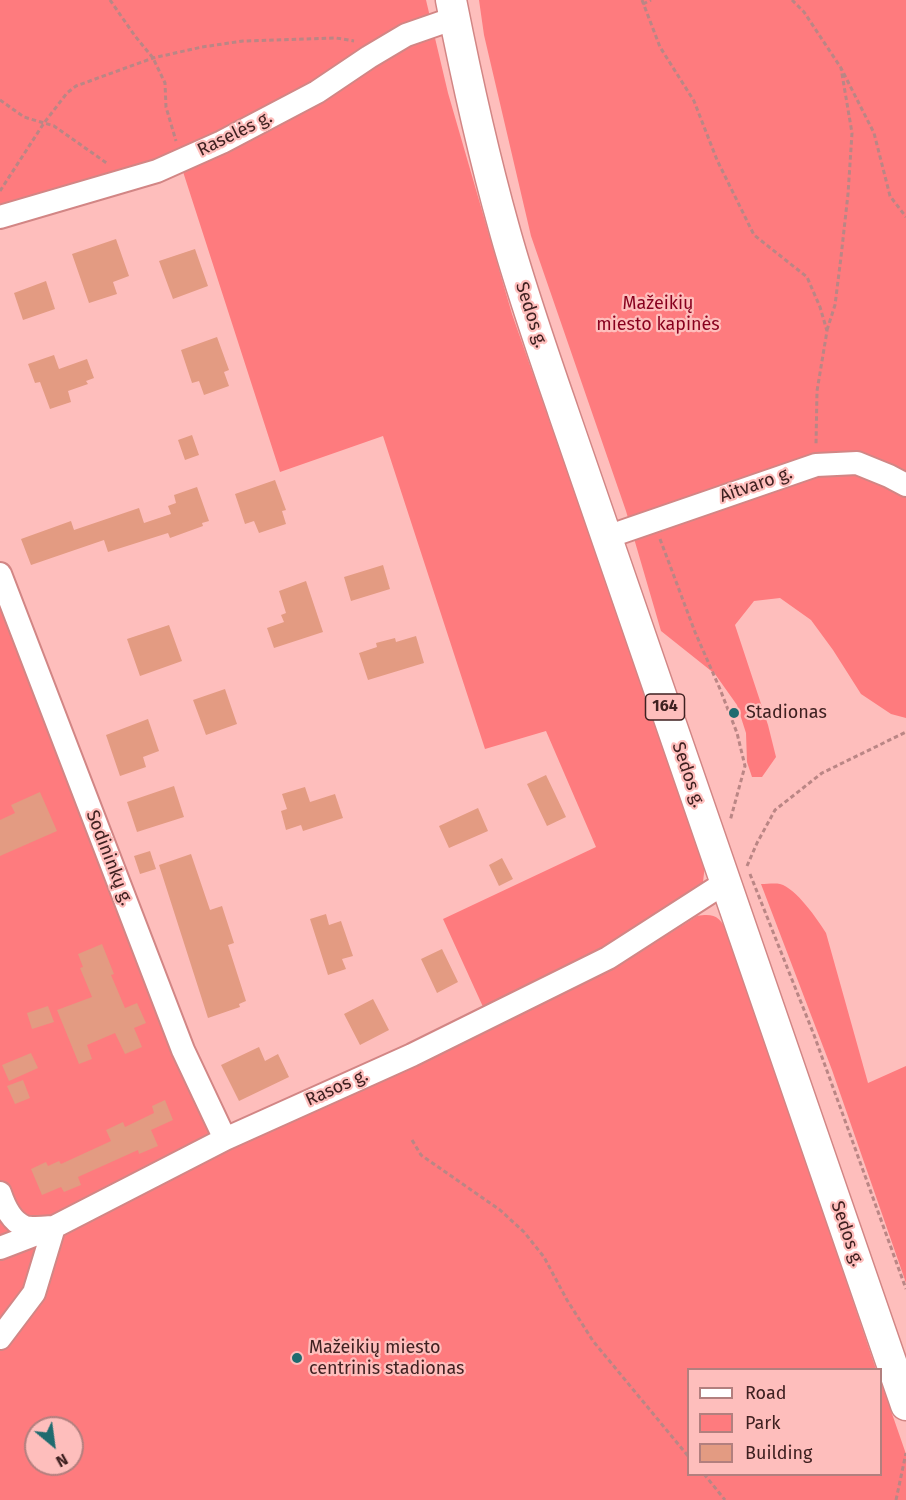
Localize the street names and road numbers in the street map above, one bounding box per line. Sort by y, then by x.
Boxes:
street label: Raselės g. [194,107,276,161]
street label: Sedos g. [510,279,552,351]
street label: Aitvaro g. [717,462,795,508]
road number: 164 [646,694,684,720]
street label: Sedos g. [667,739,709,811]
street label: Sodininkų g. [81,807,137,909]
street label: Rasos g. [302,1065,372,1111]
street label: Sedos g. [826,1198,868,1270]

